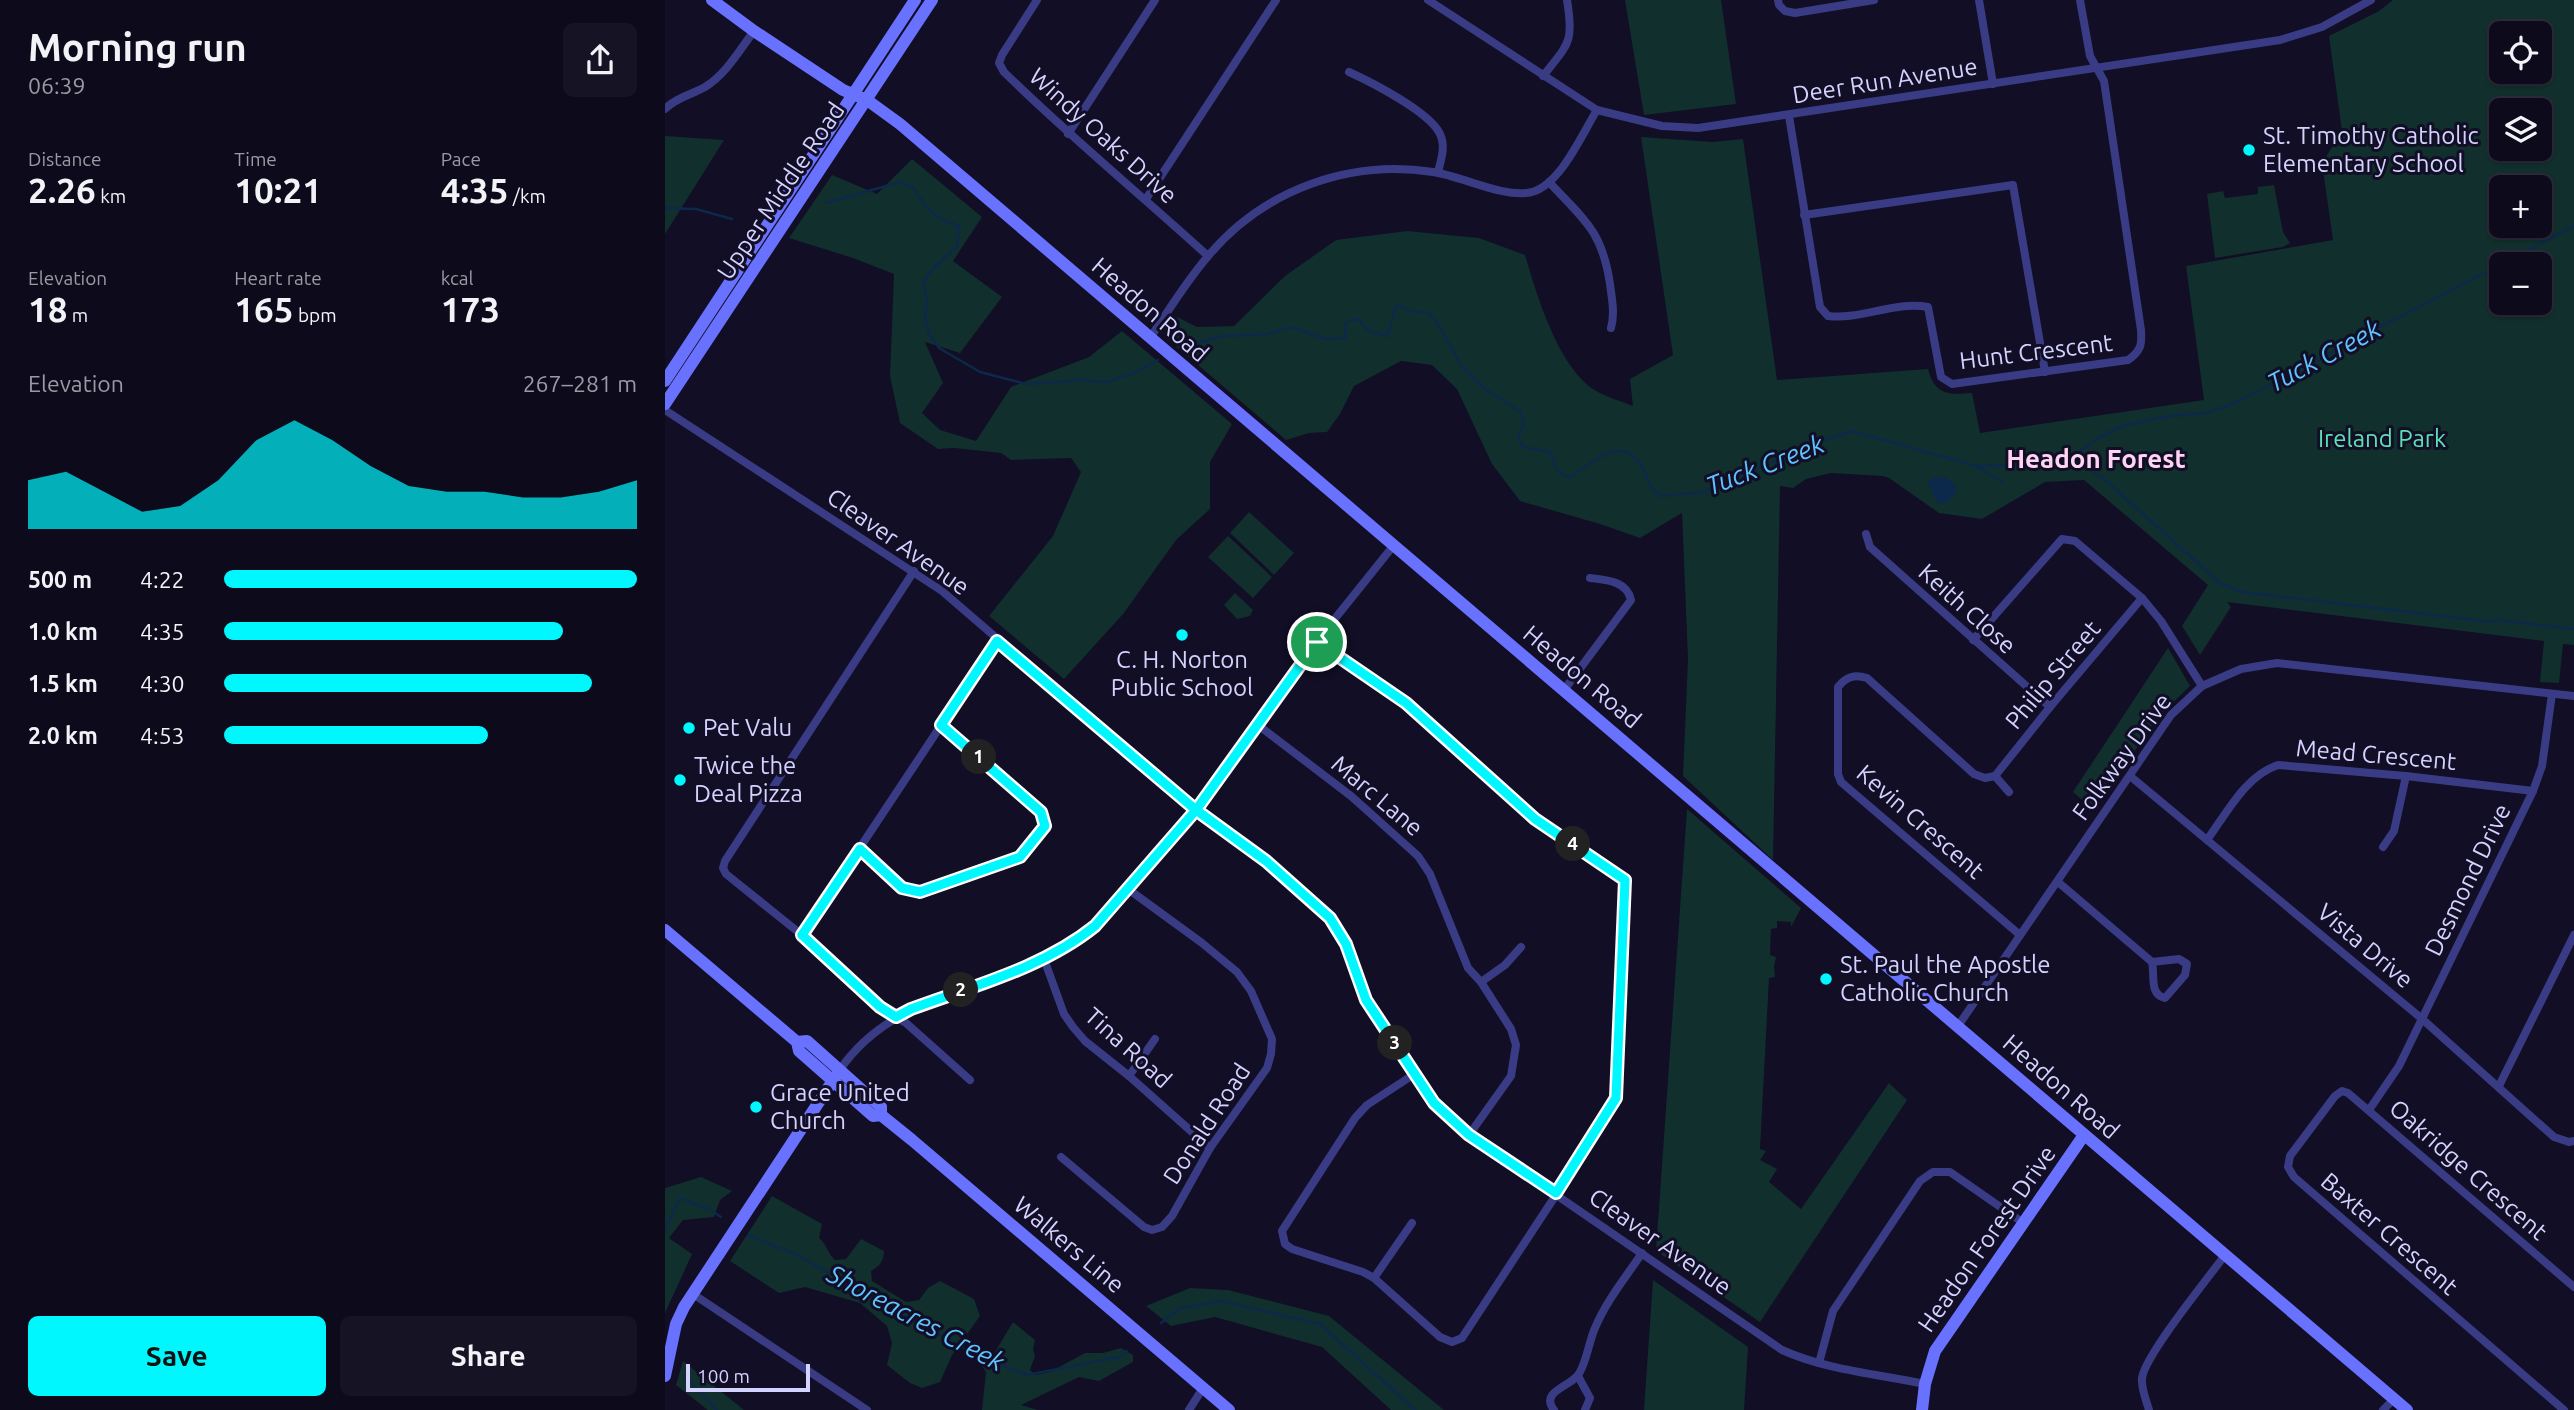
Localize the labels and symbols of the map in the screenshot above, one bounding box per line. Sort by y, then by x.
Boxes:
street label: Deer Run Avenue [1791,53,1979,108]
street label: Windy Oaks Drive [1024,62,1183,209]
street label: Upper Middle Road [711,97,850,284]
place label: St. Timothy Catholic Elementary School [2263,122,2479,177]
marker: St. Timothy Catholic Elementary School [2241,142,2257,158]
street label: Headon Road [1087,252,1214,367]
water label: Tuck Creek [2262,313,2386,397]
street label: Hunt Crescent [1958,329,2115,374]
park label: Ireland Park [2318,425,2446,452]
water label: Tuck Creek [1702,429,1829,500]
district label: Headon Forest [2006,444,2186,473]
street label: Cleaver Avenue [822,483,974,601]
street label: Keith Close [1913,558,2021,659]
pin [1287,612,1347,672]
street label: Philip Street [2000,615,2106,734]
street label: Headon Road [1518,620,1647,734]
marker: C. H. Norton Public School [1174,627,1190,643]
place label: C. H. Norton Public School [1111,646,1253,701]
street label: Folkway Drive [2067,688,2177,825]
place label: Pet Valu [703,714,792,741]
marker: Pet Valu [681,720,697,736]
street label: Mead Crescent [2295,734,2458,775]
pin: 1 [961,740,997,774]
street label: Marc Lane [1326,750,1428,841]
place label: Twice the Deal Pizza [694,752,803,807]
street label: Kevin Crescent [1851,759,1990,884]
marker: Twice the Deal Pizza [672,772,688,788]
street label: Desmond Drive [2419,800,2516,960]
pin: 4 [1555,826,1591,862]
street label: Vista Drive [2312,898,2419,993]
place label: St. Paul the Apostle Catholic Church [1840,951,2051,1006]
marker: St. Paul the Apostle Catholic Church [1818,971,1834,987]
pin: 2 [943,972,979,1007]
street label: Tina Road [1080,1002,1177,1093]
pin: 3 [1377,1026,1413,1060]
street label: Headon Road [1998,1029,2125,1144]
street label: Donald Road [1158,1058,1256,1189]
place label: Grace United Church [770,1079,910,1134]
street label: Oakridge Crescent [2384,1094,2553,1246]
marker: Grace United Church [748,1099,764,1115]
street label: Headon Forest Drive [1912,1141,2061,1337]
street label: Baxter Crescent [2316,1167,2463,1301]
street label: Cleaver Avenue [1584,1183,1736,1301]
street label: Walkers Line [1009,1191,1130,1298]
water label: Shoreacres Creek [822,1258,1010,1377]
scale bar [686,1361,810,1393]

